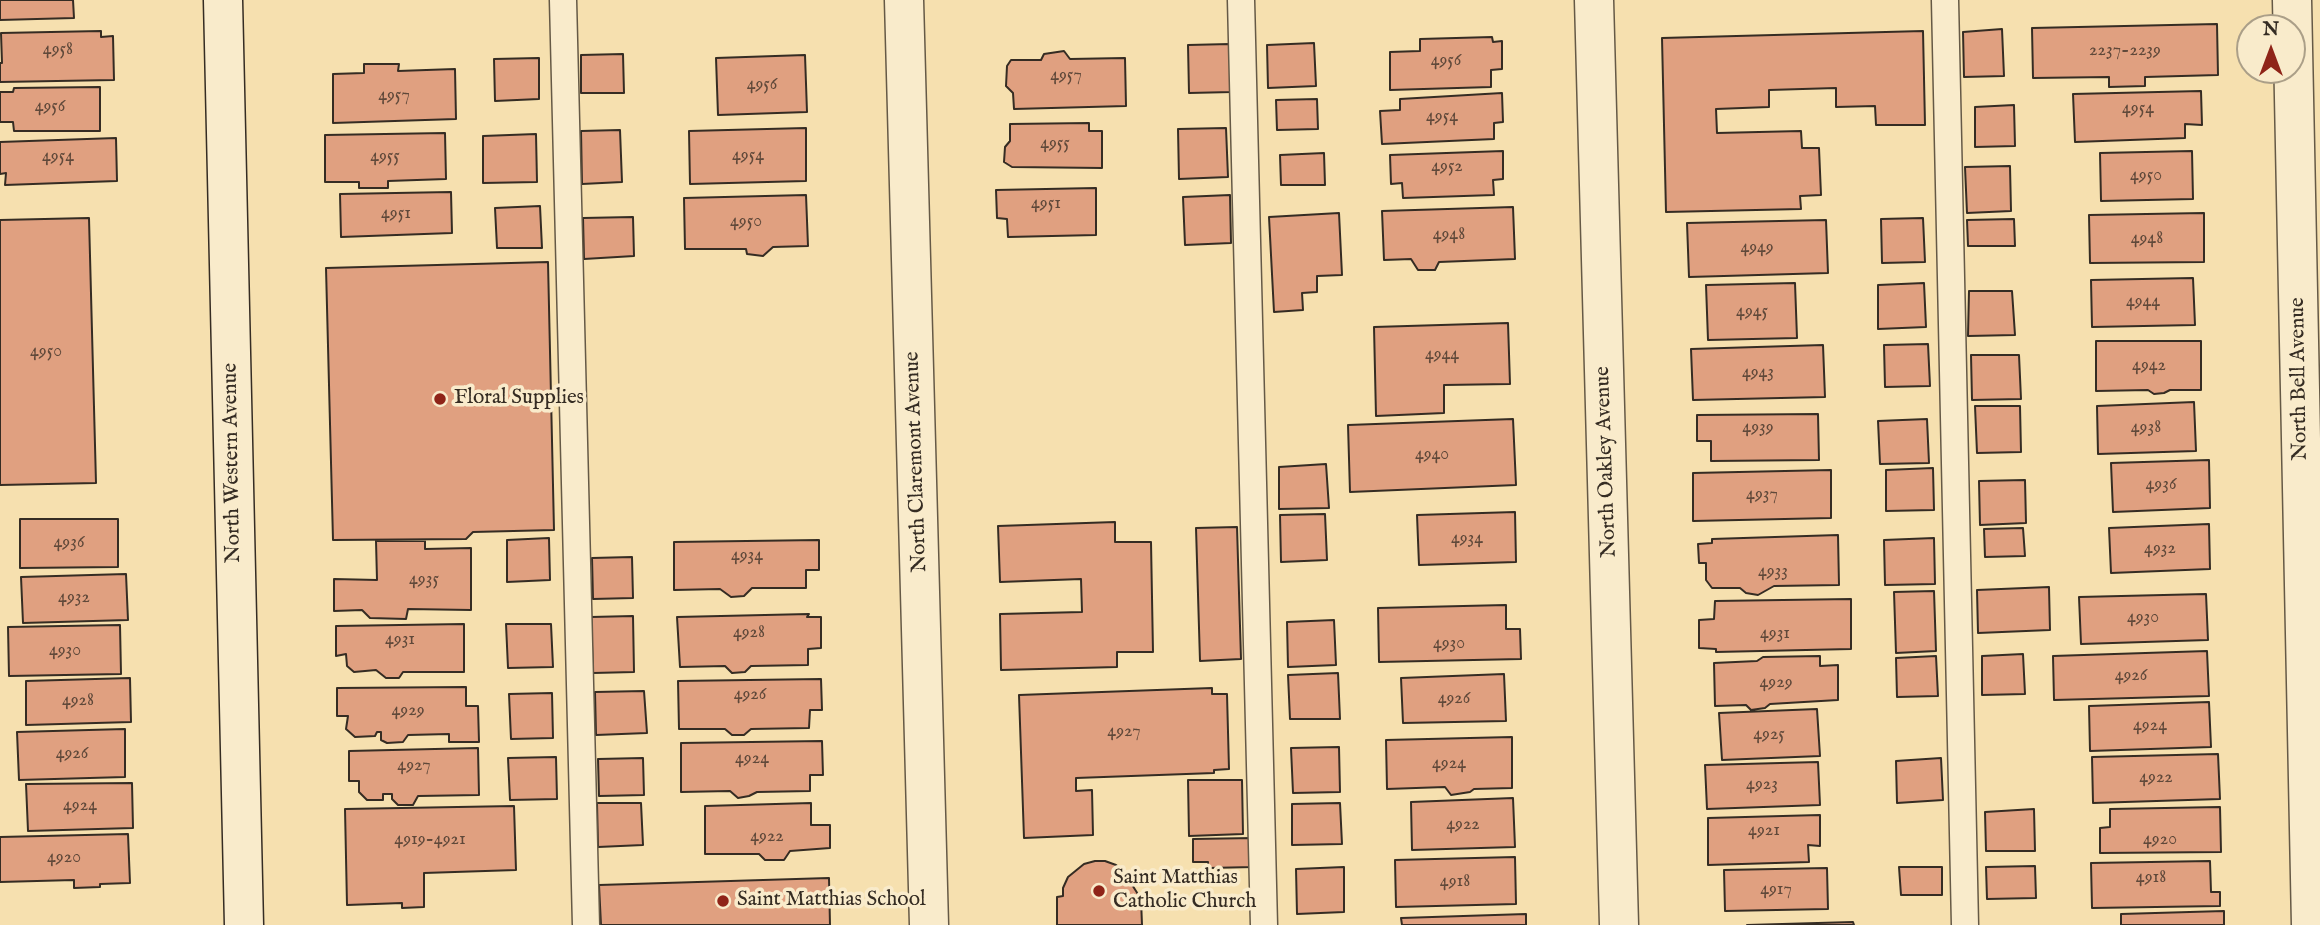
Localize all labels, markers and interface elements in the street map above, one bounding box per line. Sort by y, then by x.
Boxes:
north arrow [2236,14,2306,84]
text: N [2263,18,2279,42]
house number: 4958 [43,39,73,61]
house number: 2237-2239 [2089,40,2161,62]
house number: 4956 [1431,50,1461,72]
house number: 4957 [1050,65,1082,87]
house number: 4956 [747,74,777,96]
house number: 4957 [378,85,410,107]
house number: 4956 [35,96,65,118]
house number: 4954 [2122,98,2154,120]
house number: 4954 [1426,106,1458,128]
house number: 4955 [1040,133,1070,155]
house number: 4954 [732,145,764,167]
house number: 4954 [42,146,74,168]
house number: 4955 [370,146,400,168]
house number: 4952 [1431,156,1463,178]
house number: 4950 [2130,165,2162,187]
house number: 4951 [1031,193,1061,215]
house number: 4951 [381,203,411,225]
house number: 4950 [730,211,762,233]
house number: 4948 [1433,224,1465,246]
house number: 4948 [2131,228,2163,250]
house number: 4949 [1740,237,1774,259]
house number: 4944 [2126,291,2160,313]
street label: North Bell Avenue [2286,297,2314,461]
house number: 4945 [1736,301,1768,323]
house number: 4950 [30,341,62,363]
house number: 4944 [1425,344,1459,366]
street label: North Claremont Avenue [901,351,933,573]
house number: 4942 [2132,355,2166,377]
house number: 4943 [1742,362,1774,384]
street label: North Western Avenue [219,363,247,563]
street label: North Oakley Avenue [1591,366,1623,558]
place label: Floral Supplies [454,386,584,412]
marker: Floral Supplies [432,391,448,407]
house number: 4939 [1742,417,1774,439]
house number: 4938 [2131,417,2161,439]
house number: 4940 [1415,444,1449,466]
house number: 4936 [2146,474,2176,496]
house number: 4937 [1746,484,1778,506]
house number: 4934 [1451,528,1483,550]
house number: 4936 [54,532,84,554]
house number: 4932 [2144,538,2176,560]
house number: 4934 [731,545,763,567]
house number: 4933 [1758,561,1788,583]
house number: 4935 [409,569,439,591]
house number: 4932 [58,587,90,609]
house number: 4930 [2127,607,2159,629]
house number: 4928 [733,622,765,644]
house number: 4931 [1760,623,1790,645]
house number: 4931 [385,629,415,651]
house number: 4930 [1433,633,1465,655]
house number: 4930 [49,640,81,662]
house number: 4926 [2115,665,2147,687]
house number: 4929 [1760,672,1792,694]
house number: 4926 [734,684,766,706]
house number: 4926 [1438,688,1470,710]
house number: 4928 [62,690,94,712]
house number: 4929 [392,700,424,722]
house number: 4924 [2133,715,2167,737]
house number: 4927 [1107,721,1141,743]
house number: 4925 [1753,724,1785,746]
house number: 4926 [56,743,88,765]
house number: 4924 [735,748,769,770]
house number: 4924 [1432,753,1466,775]
house number: 4927 [397,755,431,777]
house number: 4922 [2139,767,2173,789]
house number: 4923 [1746,774,1778,796]
house number: 4924 [63,795,97,817]
house number: 4922 [1446,814,1480,836]
house number: 4921 [1748,820,1780,842]
house number: 4922 [750,826,784,848]
house number: 4919-4921 [394,829,466,851]
house number: 4920 [2143,829,2177,851]
house number: 4920 [47,847,81,869]
place label: Saint Matthias Catholic Church [1113,866,1256,916]
house number: 4918 [2136,867,2166,889]
house number: 4918 [1440,871,1470,893]
house number: 4917 [1760,879,1792,901]
marker: Saint Matthias Catholic Church [1091,883,1107,899]
place label: Saint Matthias School [737,888,926,914]
marker: Saint Matthias School [715,893,731,909]

